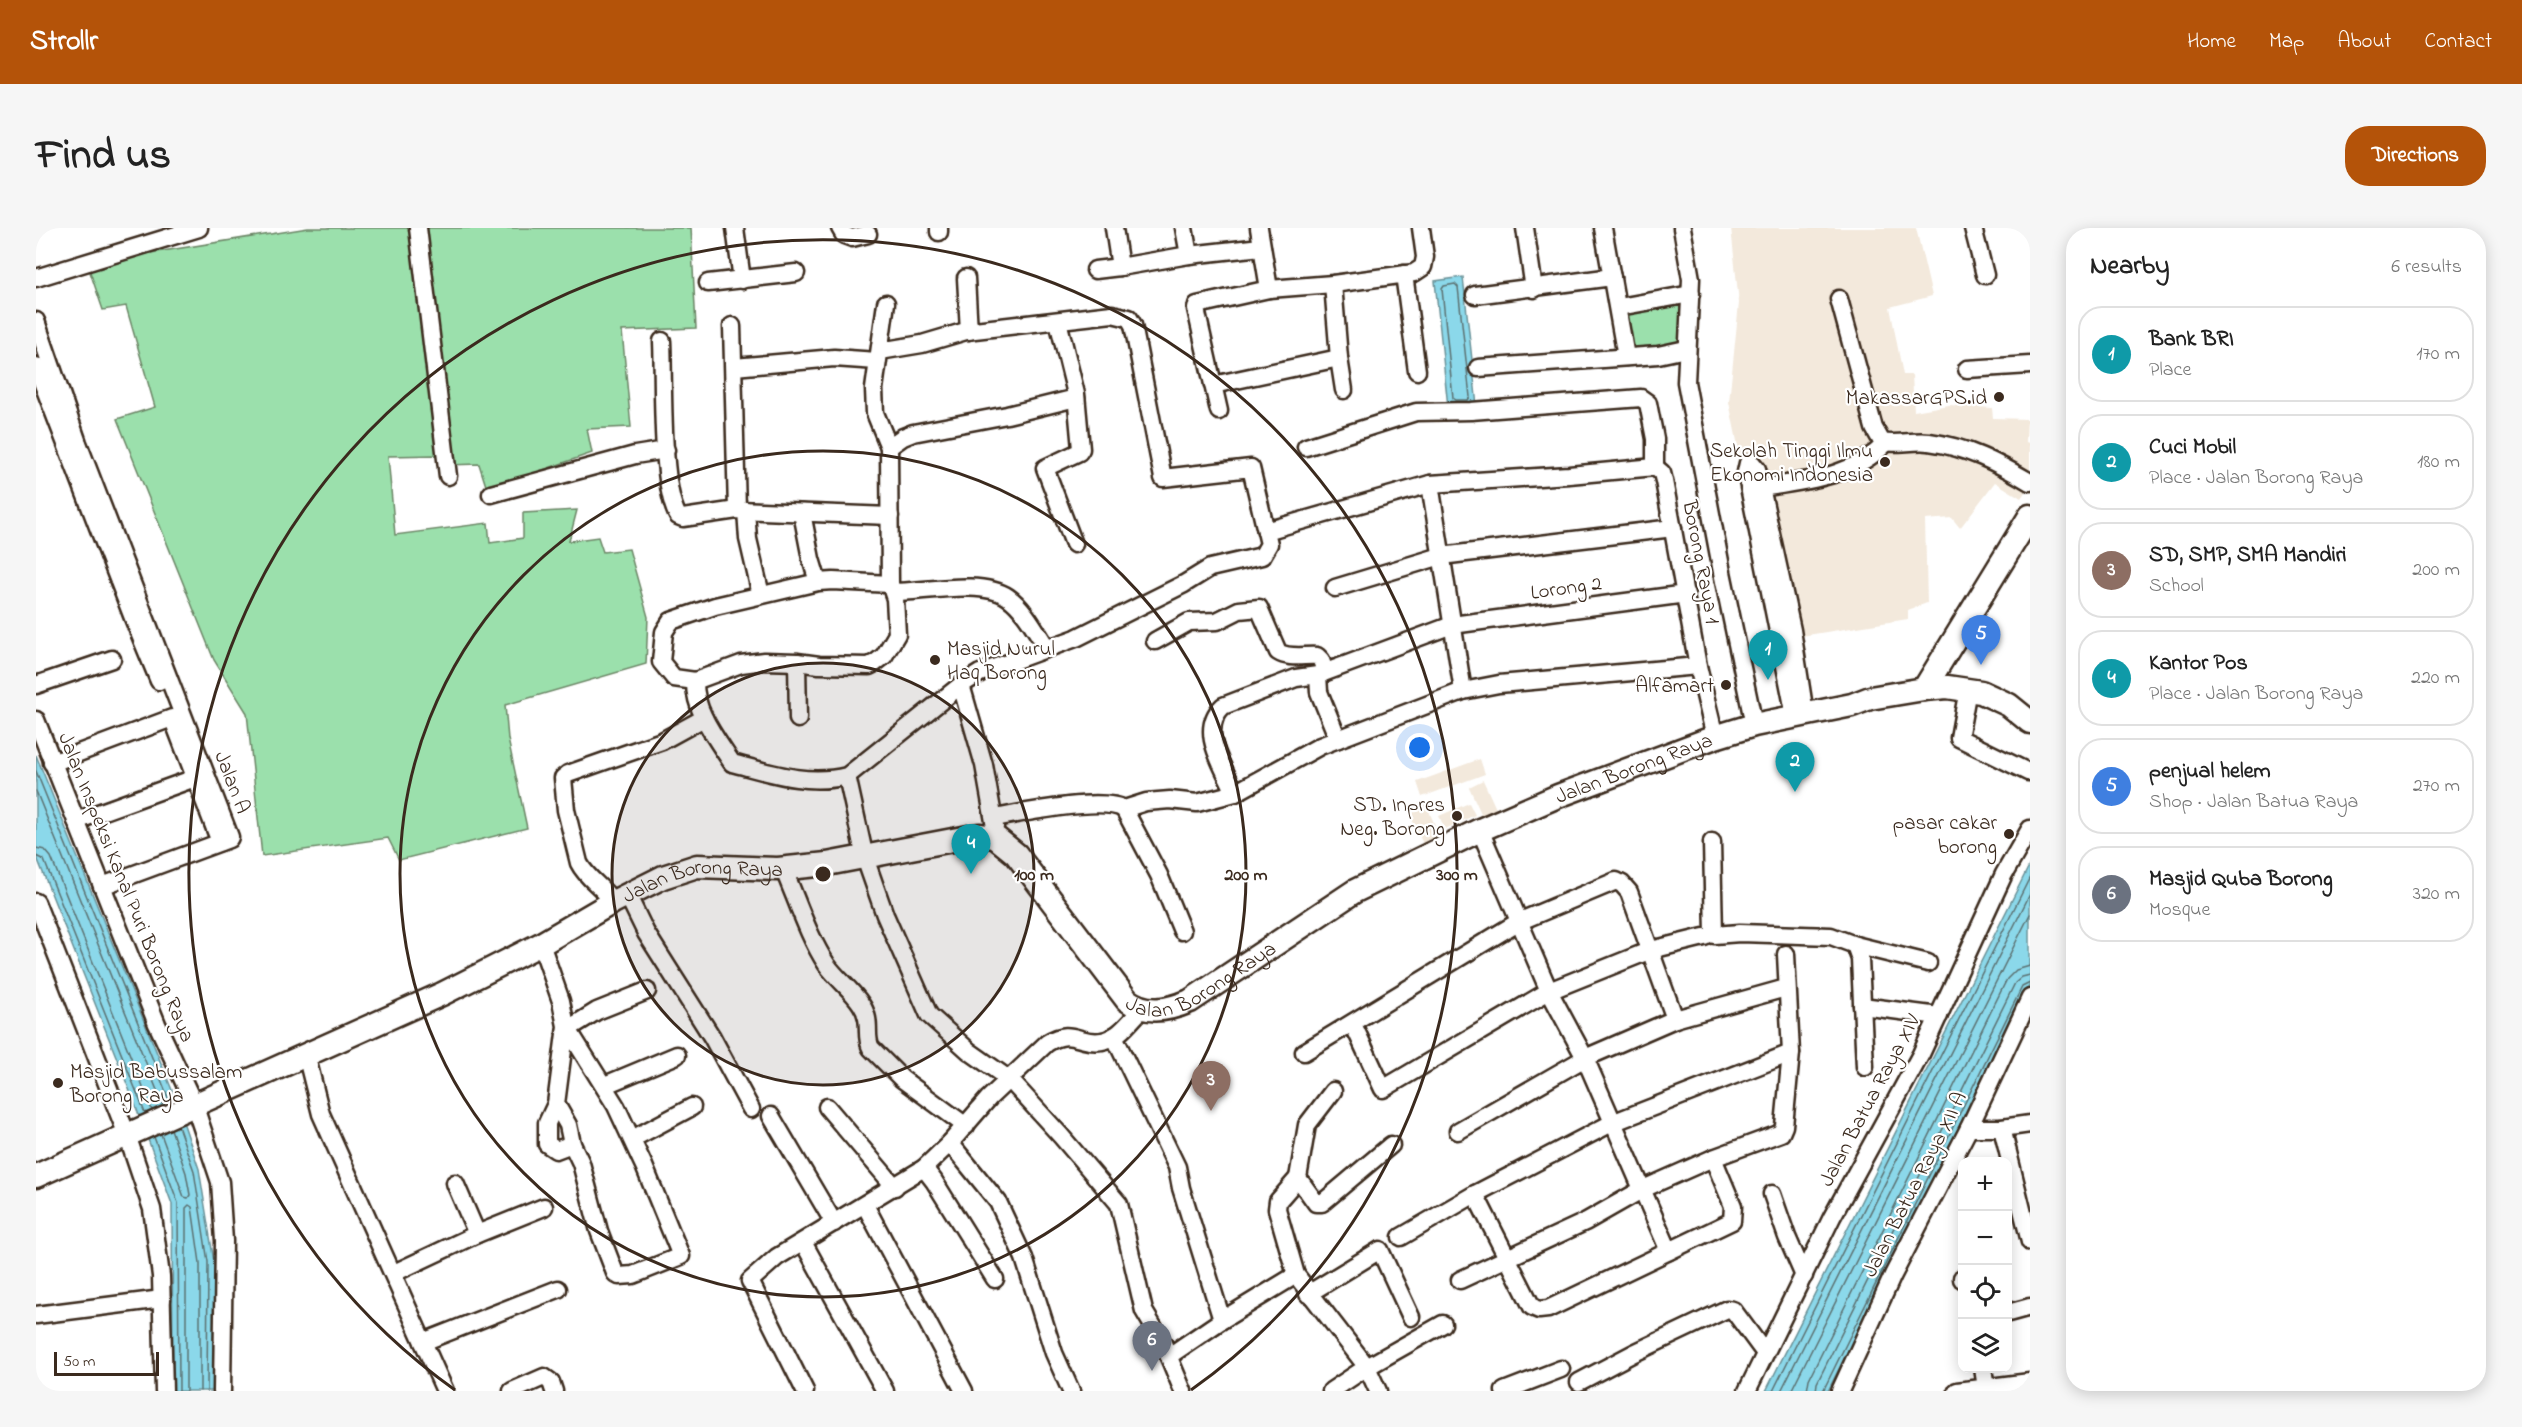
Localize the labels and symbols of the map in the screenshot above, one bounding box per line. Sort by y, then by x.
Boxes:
place label: MakassarGPS.id [1846,384,1987,414]
marker: MakassarGPS.id [1992,390,2006,404]
place label: Sekolah Tinggi Ilmu Ekonomi Indonesia [1710,437,1873,491]
marker: Sekolah Tinggi Ilmu Ekonomi Indonesia [1878,455,1892,469]
street label: Borong Raya 1 [1671,497,1727,628]
street label: Lorong 2 [1529,569,1604,611]
pin: 5 [1962,616,2000,665]
pin: 1 [1748,630,1788,680]
place label: Masjid Nurul Haq Borong [947,635,1055,691]
marker: Masjid Nurul Haq Borong [928,653,942,667]
place label: Alfamart [1635,672,1714,702]
marker: Alfamart [1719,678,1733,692]
street label: Jalan Borong Raya [1551,726,1717,813]
street label: Jalan Inspeksi Kanal Puri Borong Raya [47,728,201,1048]
your location [1405,733,1434,762]
pin: 2 [1776,742,1814,792]
street label: Jalan A [205,747,257,818]
place label: SD. Inpres Neg. Borong [1340,791,1445,847]
marker: SD. Inpres Neg. Borong [1450,809,1464,823]
place label: pasar cakar borong [1893,809,1997,865]
pin: 4 [952,824,990,874]
marker: pasar cakar borong [2002,827,2016,841]
street label: Jalan Borong Raya [618,853,783,912]
text: 100 m [1014,863,1054,889]
text: 200 m [1224,863,1268,889]
text: 300 m [1435,863,1478,889]
centre of rings [813,864,833,884]
street label: Jalan Borong Raya [1119,935,1283,1027]
street label: Jalan Batua Raya XIV [1813,1009,1931,1193]
place label: Masjid Babussalam Borong Raya [69,1058,242,1114]
pin: 3 [1192,1062,1230,1111]
marker: Masjid Babussalam Borong Raya [51,1076,65,1090]
street label: Jalan Batua Raya XII A [1856,1087,1977,1284]
pin: 6 [1132,1322,1172,1371]
scale bar [54,1349,159,1376]

